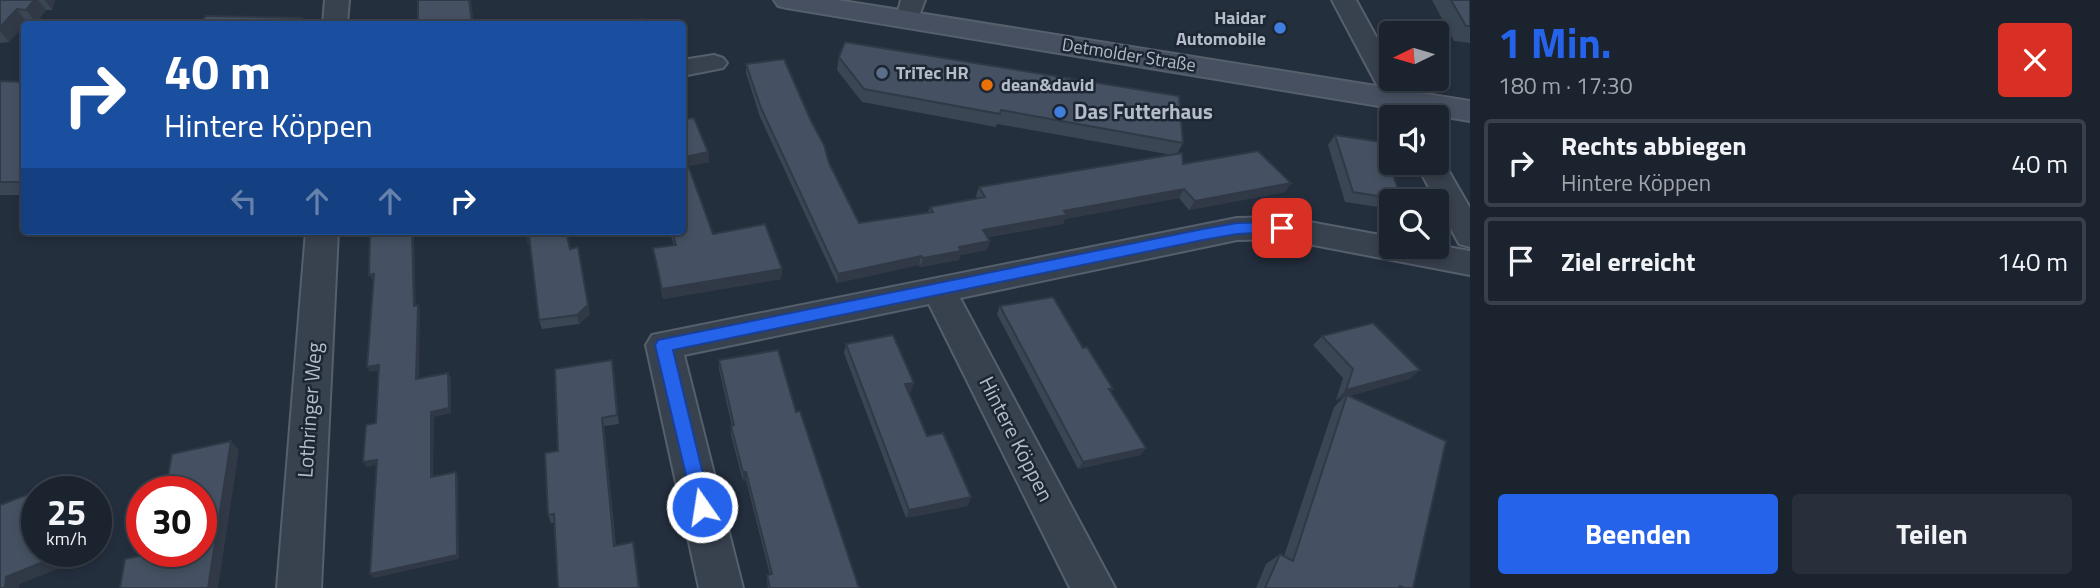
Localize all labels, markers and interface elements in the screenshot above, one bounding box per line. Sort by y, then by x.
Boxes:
place label: Haidar Automobile [1176,4,1266,52]
text: 1 Min. [1498,10,1612,74]
marker: Haidar Automobile [1272,20,1288,36]
north arrow [1379,21,1449,91]
map controls [1379,21,1449,259]
button: close [1998,23,2072,97]
street label: Detmolder Straße [1060,31,1198,78]
text: 40 m [164,33,271,108]
icon: right [49,49,140,140]
place label: TriTec HR [896,59,969,86]
marker: TriTec HR [874,65,890,81]
text: 180 m · 17:30 [1498,68,1633,103]
place label: dean&david [1001,71,1094,98]
marker: dean&david [979,77,995,93]
place label: Das Futterhaus [1074,95,1213,127]
text: Hintere Köppen [164,101,373,149]
marker: Das Futterhaus [1052,104,1068,120]
button: sound [1379,105,1449,175]
text: Rechts abbiegen [1561,126,1747,165]
icon: right [1502,144,1540,182]
text: 40 m [2011,144,2068,183]
text: Hintere Köppen [1561,165,1711,200]
icon: left [225,182,263,220]
icon: ahead [298,182,336,220]
icon: ahead [371,182,409,220]
icon: right [444,182,482,220]
button: search [1379,189,1449,259]
pin [1252,198,1312,258]
icon: arrive [1263,209,1301,247]
icon: arrive [1502,242,1540,280]
text: Ziel erreicht [1561,242,1696,281]
text: 140 m [1997,242,2068,281]
street label: Lothringer Weg [288,341,330,479]
street label: Hintere Köppen [972,370,1062,507]
position arrow [665,470,739,544]
speed limit sign: 30 [126,476,217,567]
text: 25 [47,485,86,539]
button: Beenden [1498,494,1778,574]
button: Teilen [1792,494,2072,574]
text: km/h [46,525,87,552]

